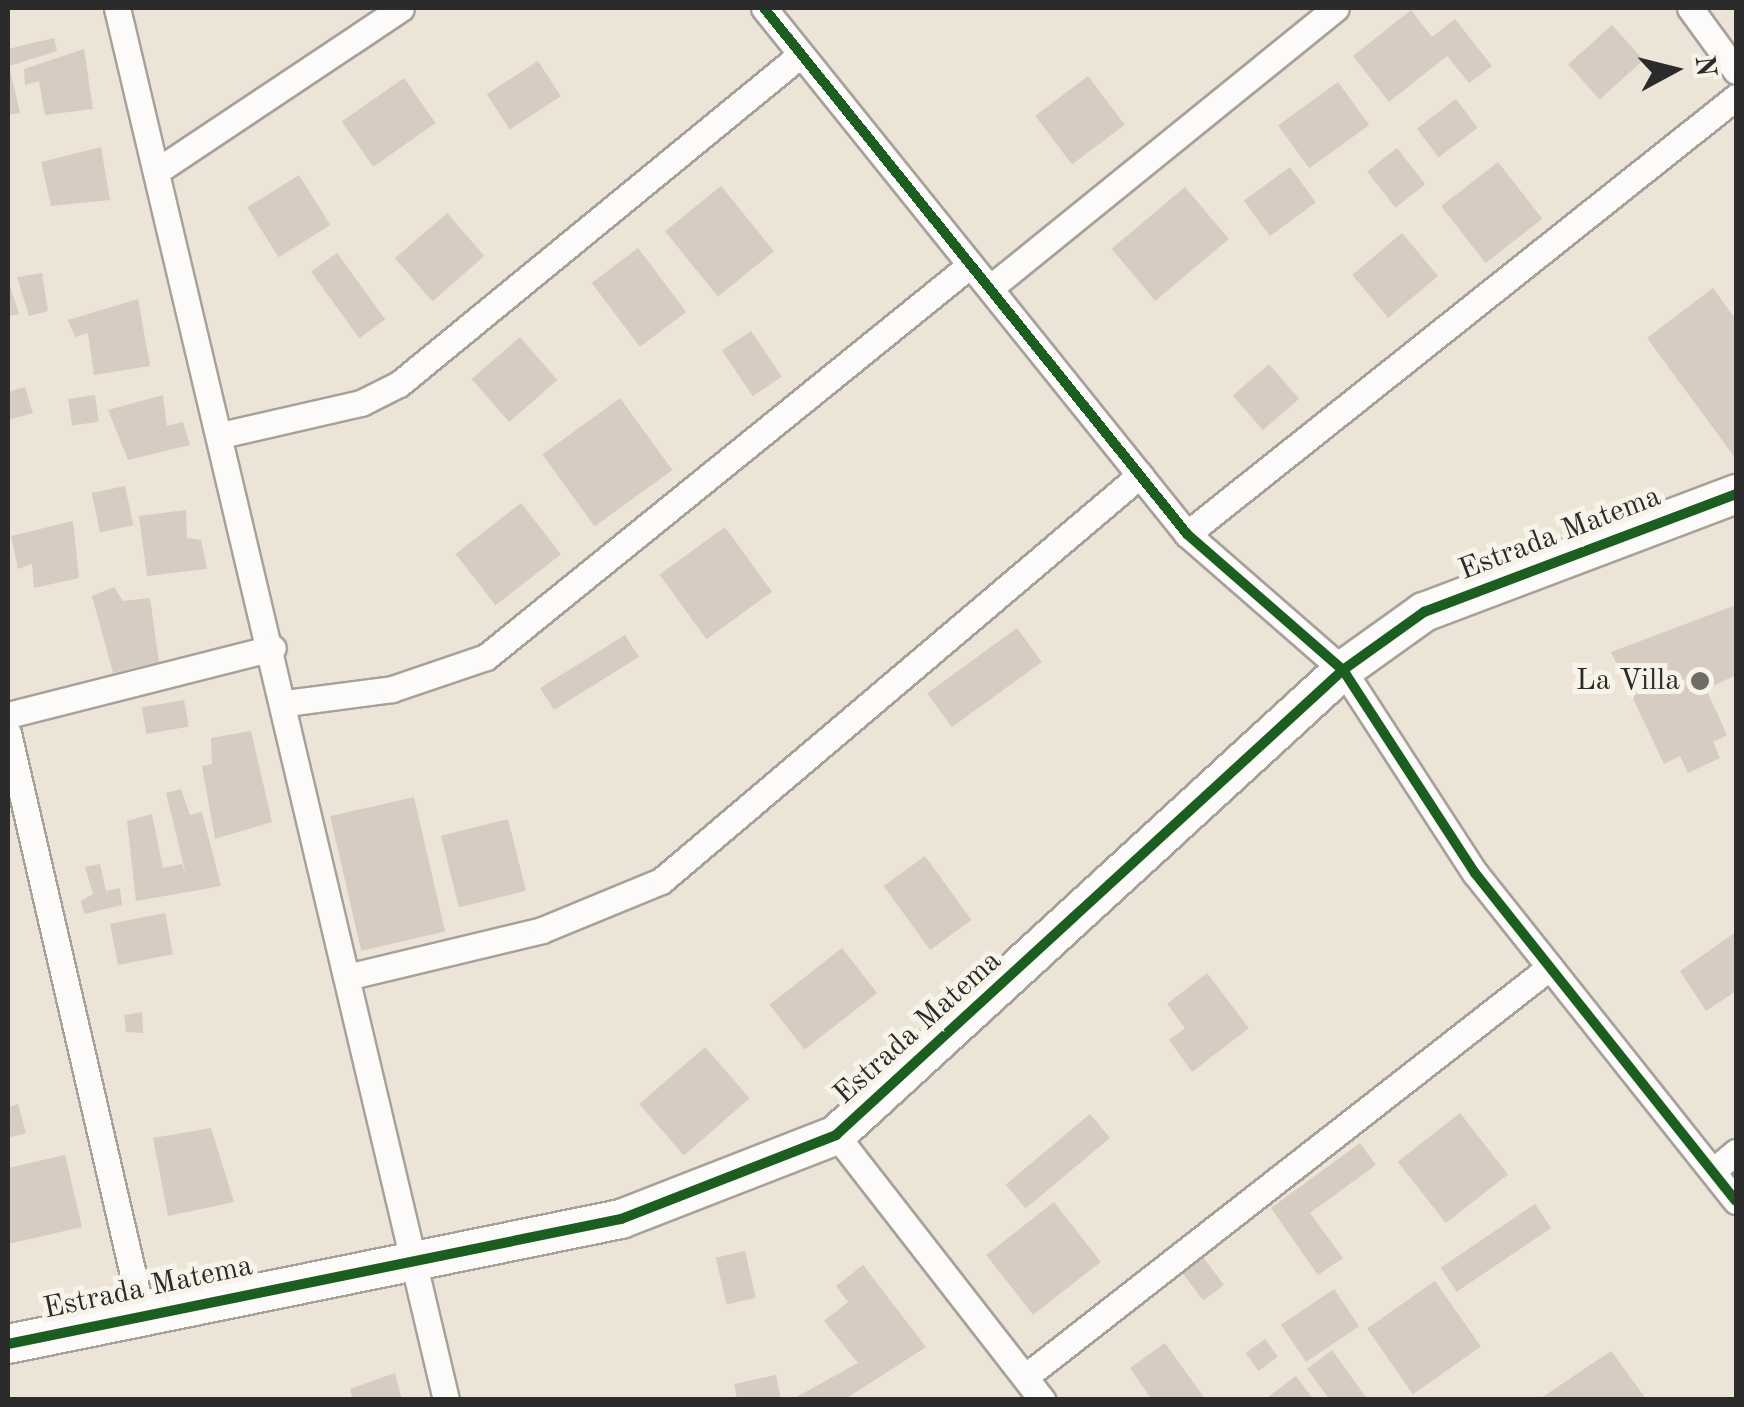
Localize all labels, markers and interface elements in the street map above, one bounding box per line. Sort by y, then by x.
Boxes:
north arrow [1624,20,1724,120]
text: N [1689,54,1719,79]
street label: Estrada Matema [1454,479,1666,589]
place label: La Villa [1576,663,1680,699]
marker: La Villa [1689,670,1711,692]
street label: Estrada Matema [827,943,1009,1113]
street label: Estrada Matema [40,1248,256,1328]

